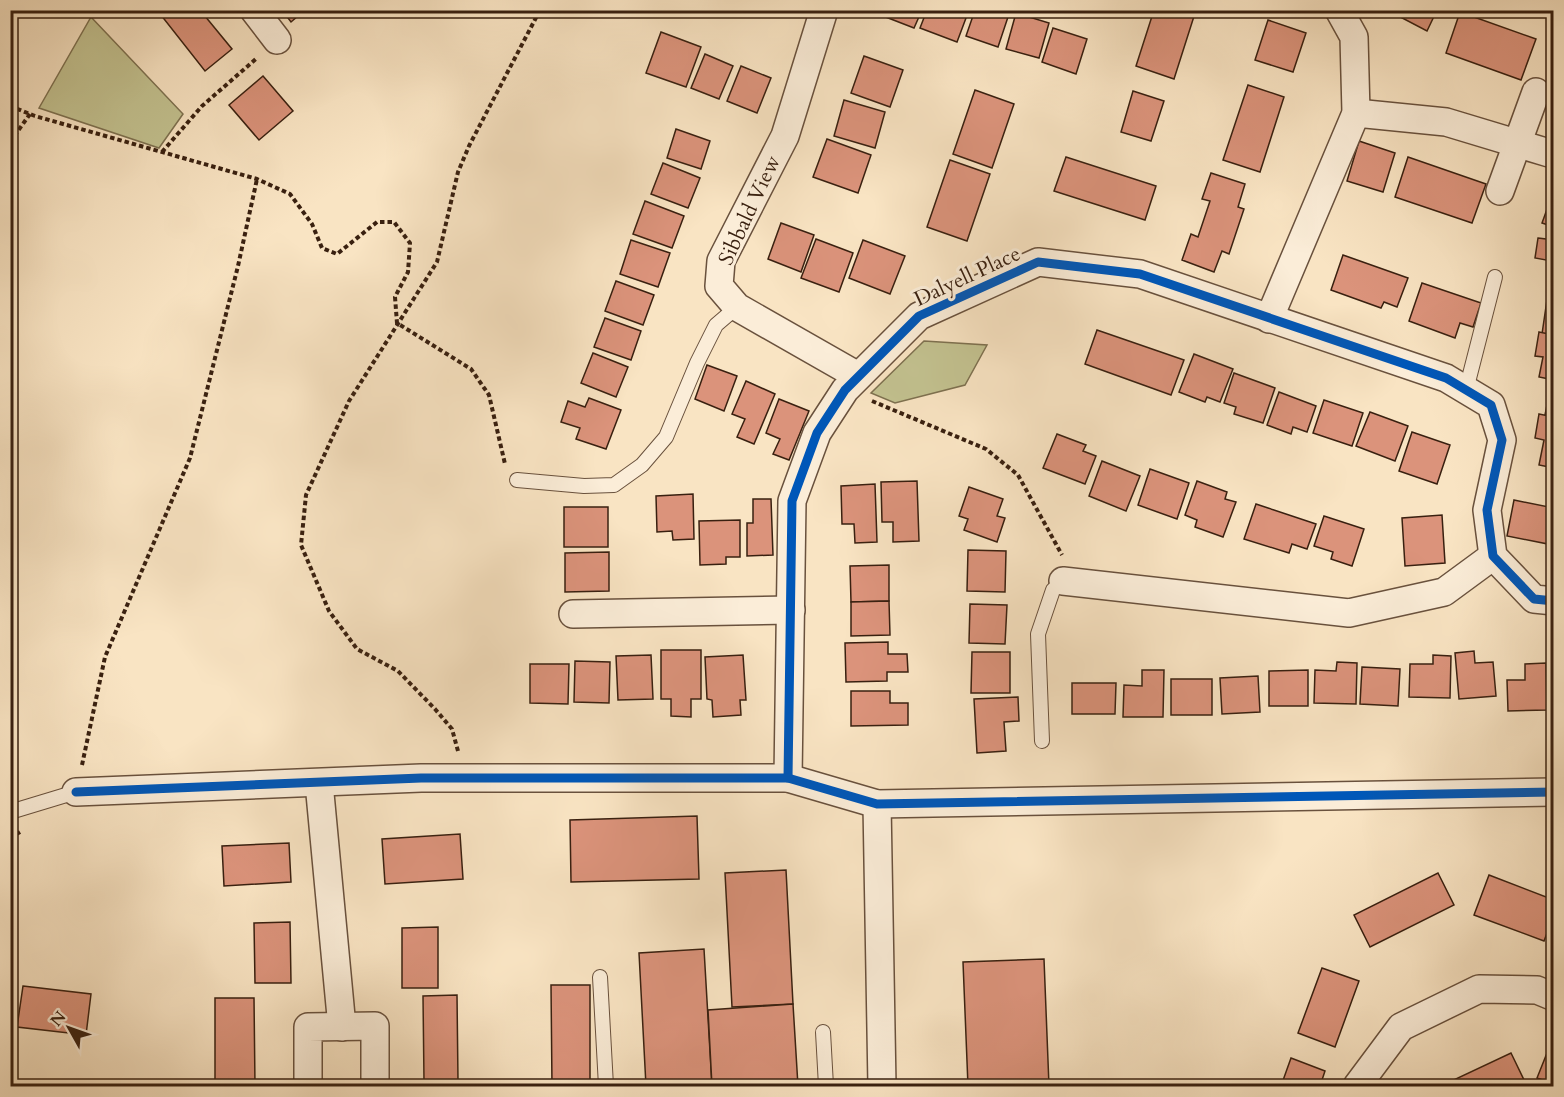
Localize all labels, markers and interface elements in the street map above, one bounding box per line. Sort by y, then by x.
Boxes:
street label: Sibbald View [711,151,788,270]
street label: Dalyell Place [909,239,1025,314]
north arrow [39,998,99,1058]
text: N [45,1007,71,1031]

